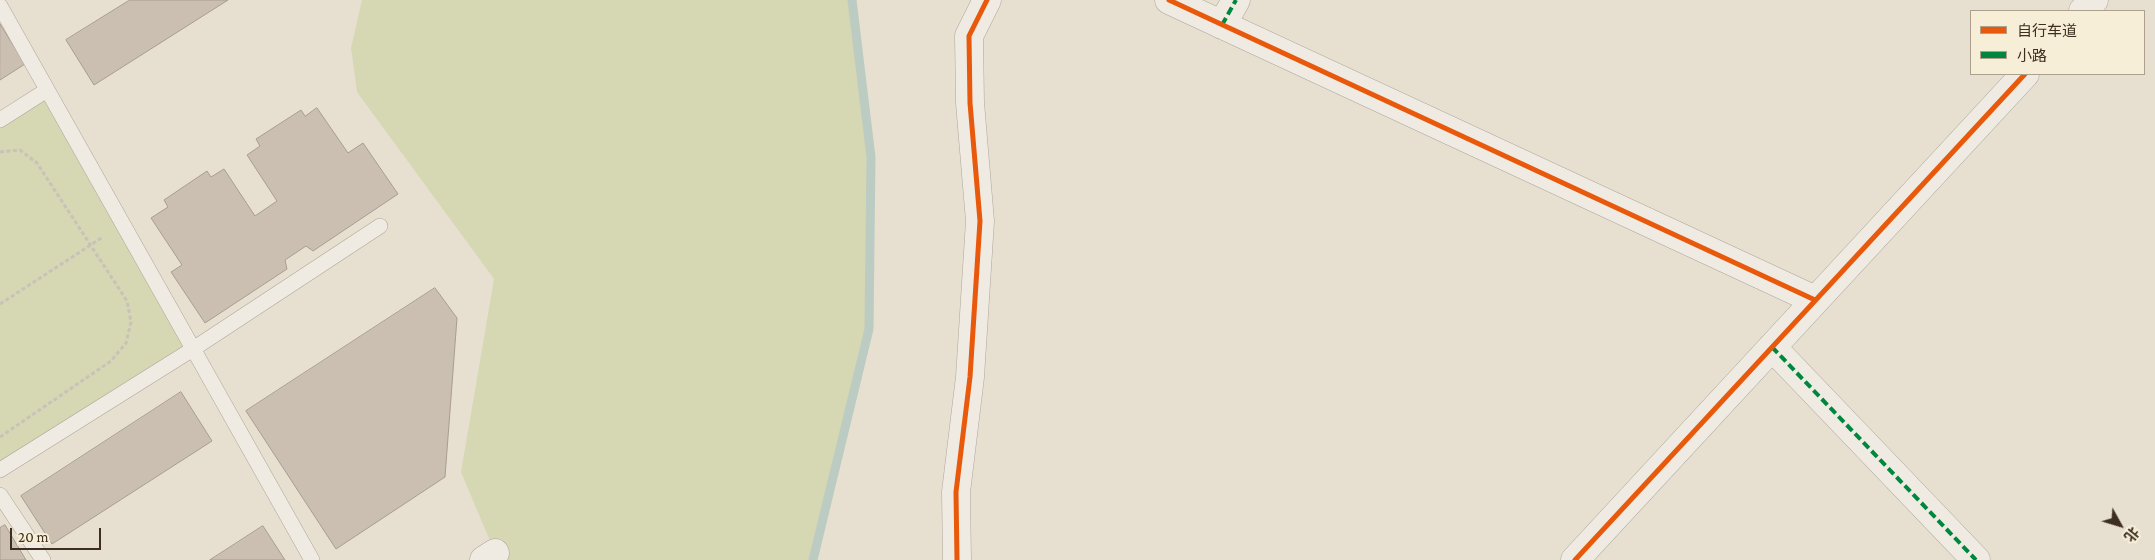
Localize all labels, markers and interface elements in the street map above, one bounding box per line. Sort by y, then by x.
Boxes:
legend [1970,10,2145,75]
text: 自行车道 [2017,23,2077,39]
text: 小路 [2017,48,2047,64]
north arrow [2095,500,2145,550]
scale bar [12,518,104,550]
text: 北 [2121,524,2142,545]
text: 20 m [18,529,49,545]

